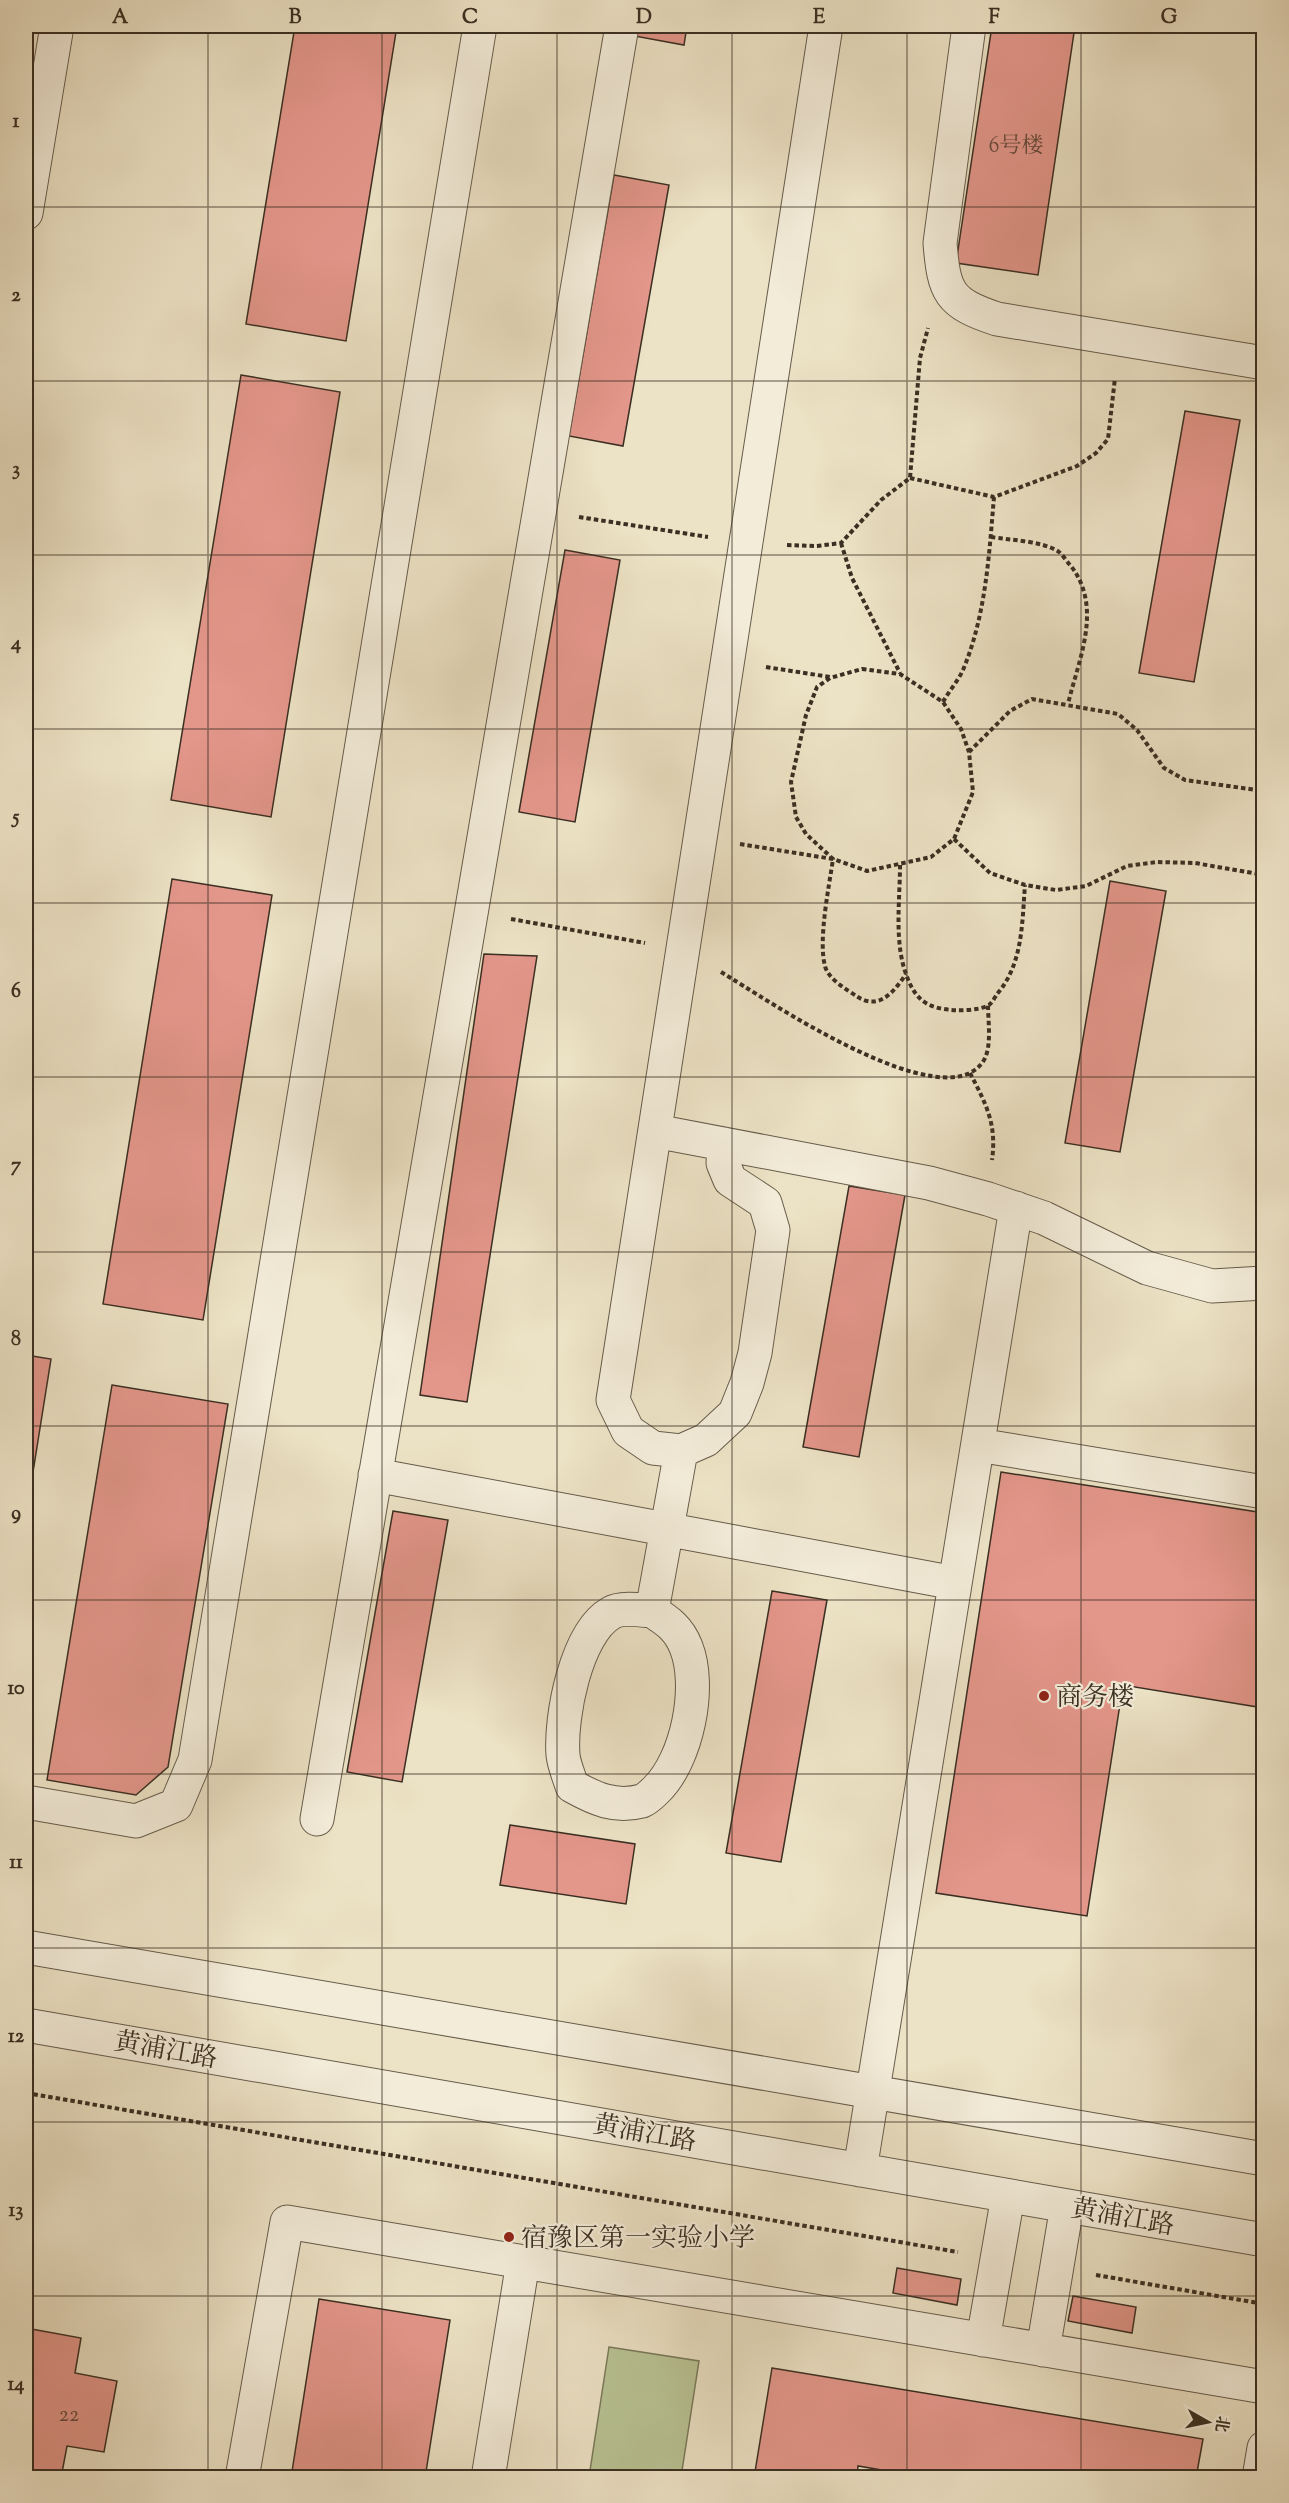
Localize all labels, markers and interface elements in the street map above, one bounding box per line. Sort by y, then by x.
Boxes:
text: A [112,4,129,33]
text: B [289,4,302,33]
text: C [462,4,478,33]
text: D [636,4,652,33]
text: E [813,4,826,33]
text: F [988,4,1000,33]
text: G [1161,4,1178,33]
text: 1 [13,108,20,137]
house number: 6号楼 [989,131,1043,163]
text: 2 [11,282,21,311]
text: 3 [12,456,20,485]
text: 4 [10,630,21,659]
text: 5 [11,804,20,833]
text: 6 [11,978,21,1007]
text: 7 [11,1152,22,1181]
text: 8 [11,1326,21,1355]
text: 9 [11,1500,21,1529]
text: 10 [7,1675,25,1704]
place label: 商务楼 [1056,1680,1134,1717]
marker: 商务楼 [1037,1689,1051,1703]
text: 11 [9,1849,23,1878]
text: 12 [8,2023,25,2052]
street label: 黄浦江路 [111,2024,220,2079]
street label: 黄浦江路 [590,2107,699,2162]
street label: 黄浦江路 [1068,2191,1177,2246]
text: 13 [9,2197,23,2226]
place label: 宿豫区第一实验小学 [521,2221,755,2258]
marker: 宿豫区第一实验小学 [502,2230,516,2244]
text: 14 [8,2371,24,2400]
north arrow [1178,2392,1238,2452]
house number: 22 [59,2400,79,2432]
text: 北 [1208,2414,1233,2434]

